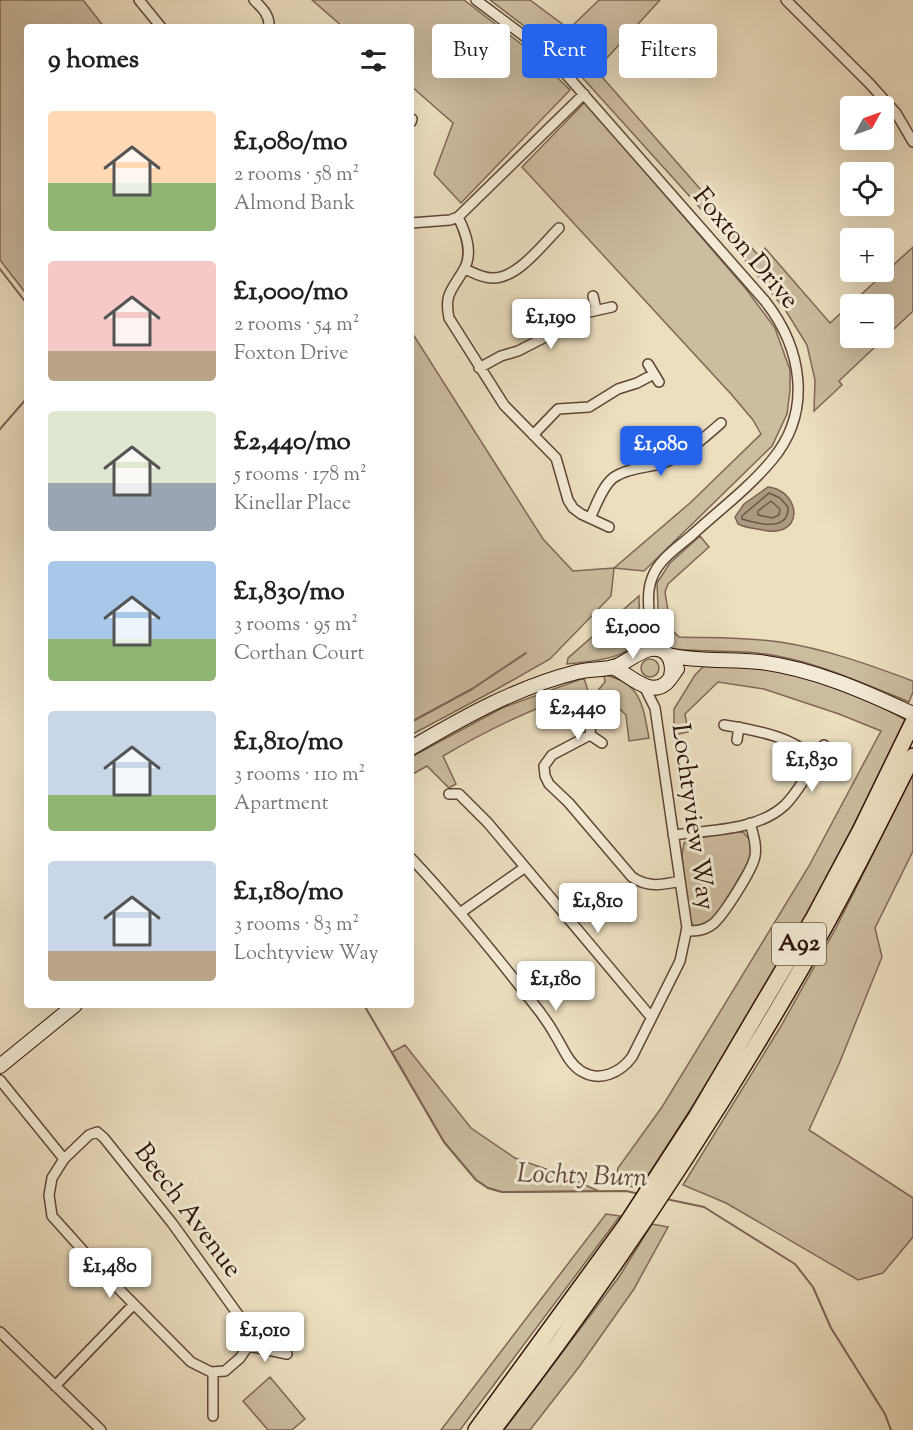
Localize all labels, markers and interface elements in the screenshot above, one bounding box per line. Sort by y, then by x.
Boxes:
chip: Buy [432,24,510,78]
chip: Rent [522,24,607,78]
chip: Filters [619,24,717,78]
text: 9 homes [48,42,139,79]
icon: filters [357,44,390,77]
north arrow [840,96,894,150]
map controls [840,96,894,348]
text: £1,080/mo [234,124,348,161]
icon: home [96,135,168,207]
text: 2 rooms · 58 m² [234,161,359,190]
button: locate [840,162,894,216]
street label: Foxton Drive [683,180,807,318]
text: Almond Bank [234,190,355,219]
button: + [840,228,894,282]
text: £1,000/mo [234,274,348,311]
icon: home [96,285,168,357]
button: − [840,294,894,348]
pin: £1,190 [502,299,600,350]
text: £1,190 [526,304,576,333]
text: 2 rooms · 54 m² [234,311,359,340]
text: Foxton Drive [234,340,348,369]
text: £2,440/mo [234,424,351,461]
pin: £1,080 [612,426,710,477]
text: £1,080 [634,431,688,460]
icon: home [96,435,168,507]
text: 5 rooms · 178 m² [234,461,367,490]
text: Kinellar Place [234,490,351,519]
text: £1,830/mo [234,574,345,611]
icon: home [96,585,168,657]
pin: £1,000 [584,609,682,660]
text: 3 rooms · 95 m² [234,611,358,640]
text: £1,000 [606,614,660,643]
text: Corthan Court [234,640,364,669]
pin: £2,440 [529,690,627,741]
text: £2,440 [550,695,606,724]
street label: Lochtyview Way [661,721,723,913]
text: £1,810/mo [234,724,343,761]
icon: home [96,735,168,807]
pin: £1,830 [763,742,861,793]
text: £1,830 [786,747,838,776]
text: 3 rooms · 110 m² [234,761,365,790]
text: Apartment [234,790,329,819]
text: £1,180/mo [234,874,343,911]
pin: £1,810 [549,883,647,934]
icon: home [96,885,168,957]
text: £1,810 [573,888,623,917]
text: 3 rooms · 83 m² [234,911,359,940]
road number: A92 [772,923,826,965]
text: Lochtyview Way [234,940,379,969]
pin: £1,180 [507,961,605,1012]
text: £1,180 [531,966,581,995]
street label: Beech Avenue [124,1136,250,1286]
water label: Lochty Burn [516,1155,648,1199]
pin: £1,480 [61,1248,159,1299]
text: £1,480 [83,1253,137,1282]
pin: £1,010 [216,1312,314,1363]
text: £1,010 [240,1317,290,1346]

